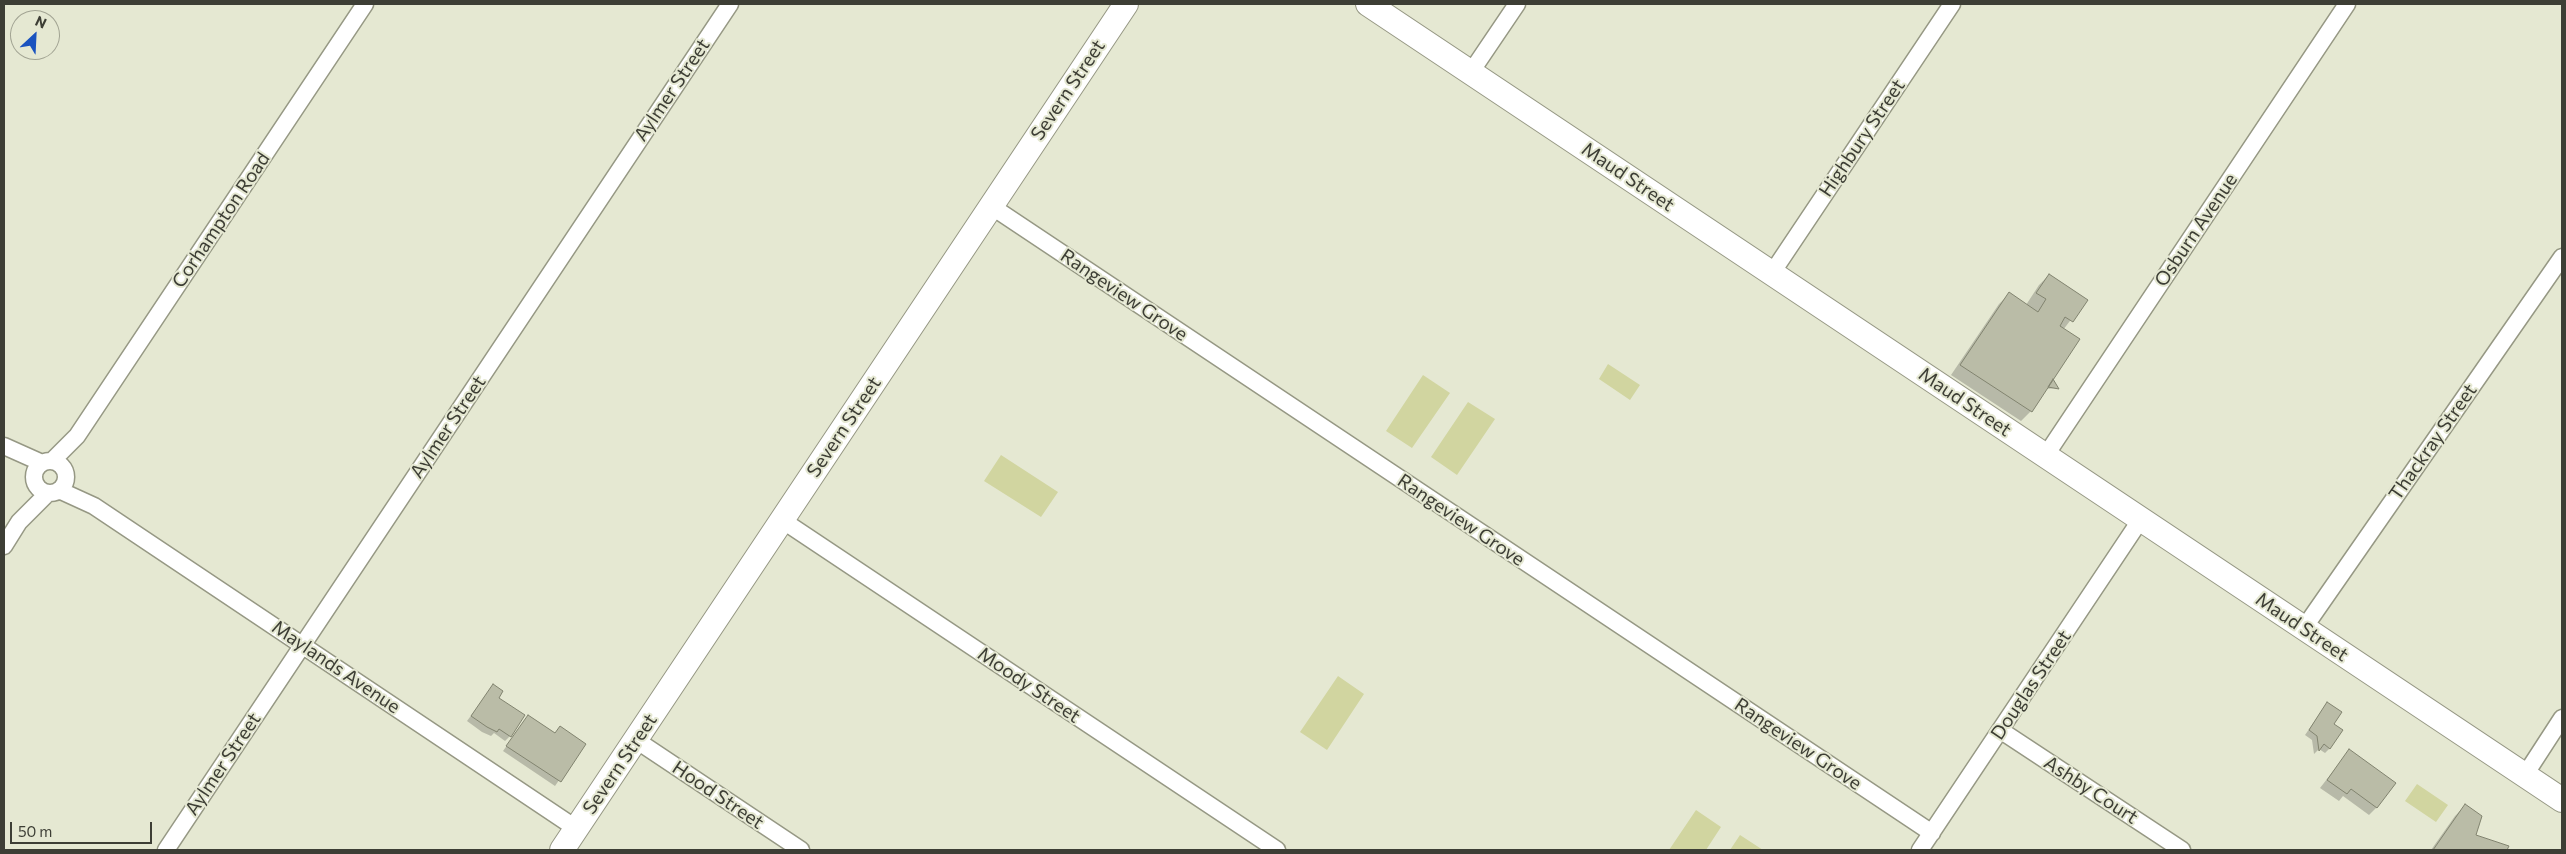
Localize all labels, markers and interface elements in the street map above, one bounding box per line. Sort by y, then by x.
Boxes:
north arrow [10,10,60,60]
text: N [33,12,49,32]
street label: Aylmer Street [629,34,715,146]
street label: Severn Street [1026,35,1110,145]
street label: Highbury Street [1814,75,1910,201]
street label: Maud Street [1577,138,1679,216]
street label: Corhampton Road [167,148,275,292]
street label: Osburn Avenue [2150,169,2242,291]
street label: Rangeview Grove [1056,244,1192,346]
street label: Maud Street [1914,363,2016,441]
street label: Aylmer Street [405,371,491,483]
street label: Severn Street [802,372,886,482]
street label: Thackray Street [2384,379,2482,505]
street label: Rangeview Grove [1393,469,1529,571]
street label: Maud Street [2251,588,2353,666]
street label: Maylands Avenue [268,616,404,718]
street label: Douglas Street [1986,626,2076,744]
street label: Moody Street [973,642,1085,728]
street label: Rangeview Grove [1730,693,1866,795]
street label: Aylmer Street [180,708,266,820]
street label: Severn Street [578,709,662,819]
street label: Ashby Court [2040,751,2142,829]
street label: Hood Street [668,756,768,834]
scale bar [12,812,155,844]
text: 50 m [18,822,52,840]

